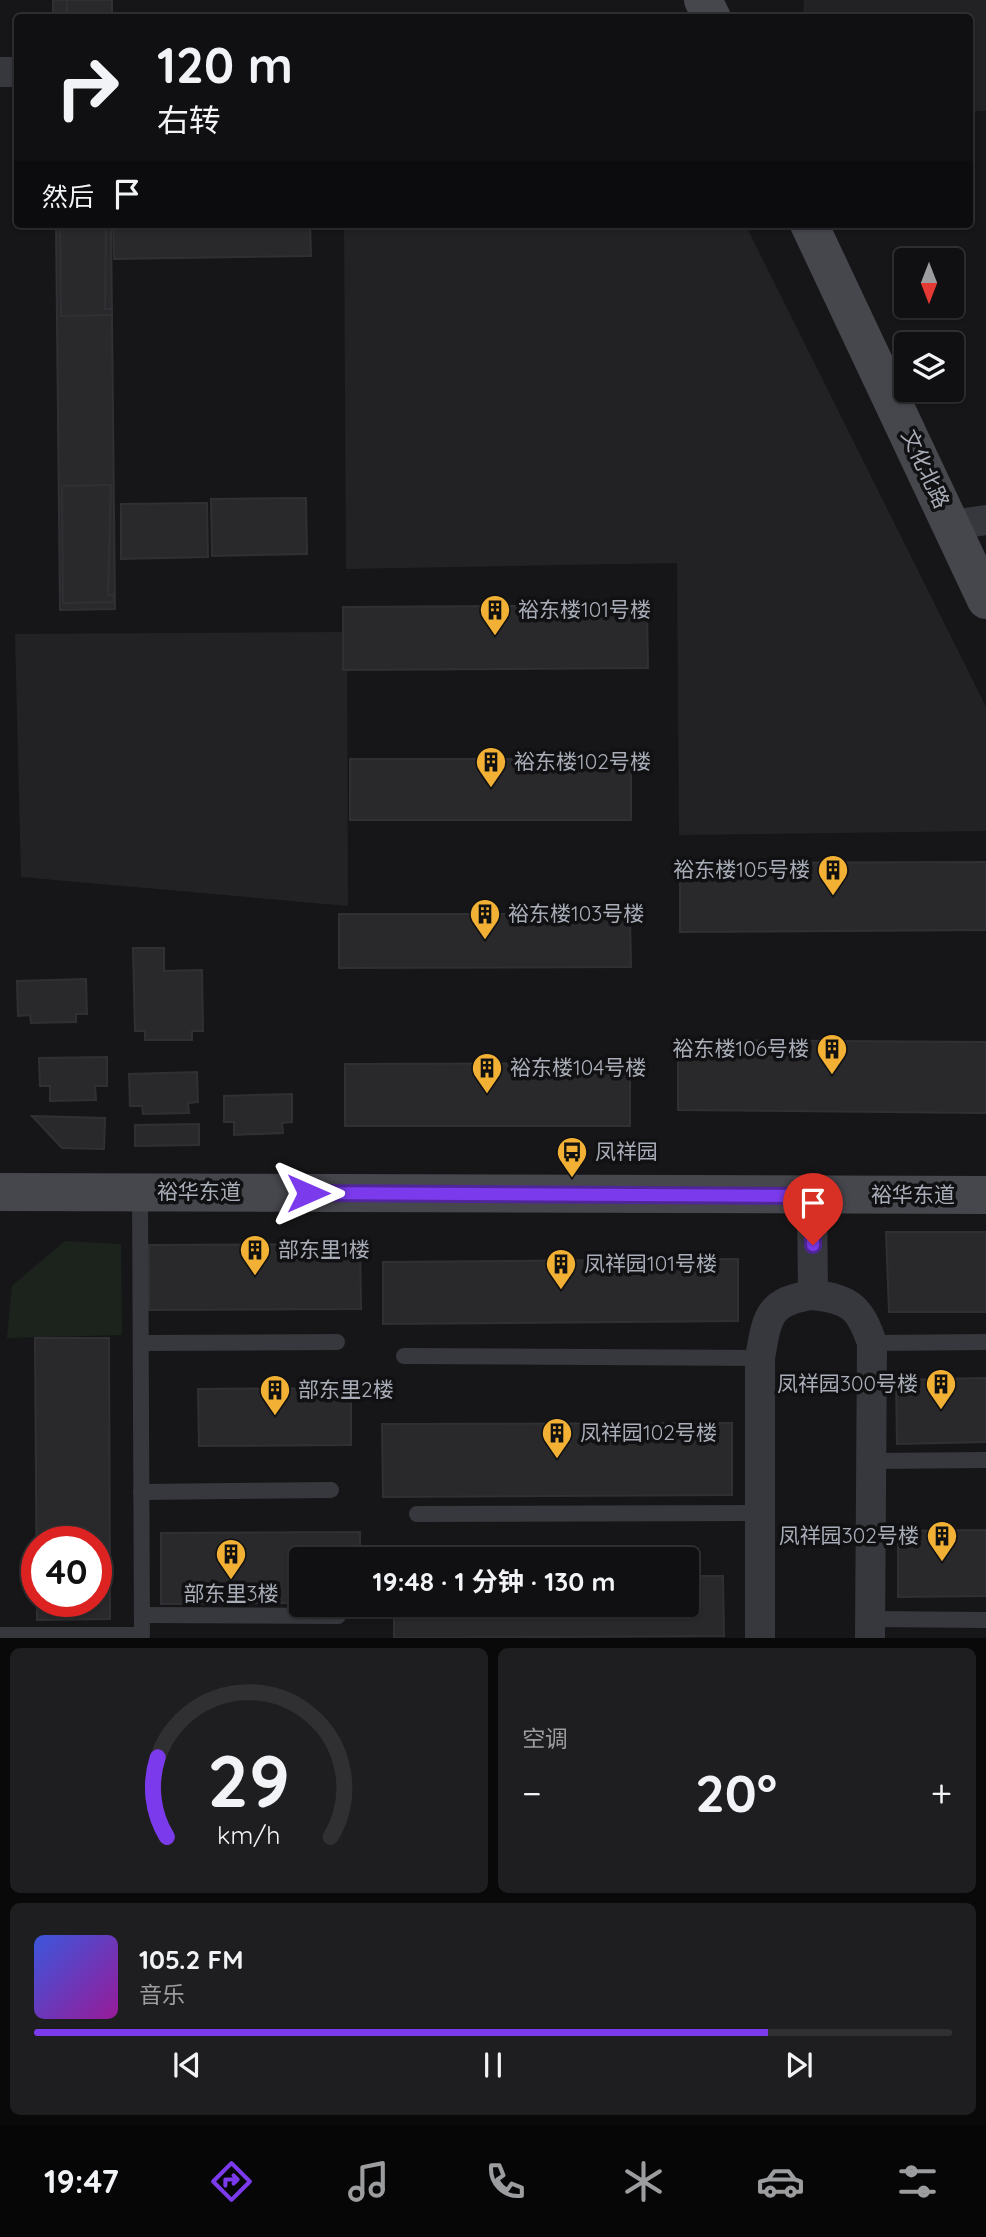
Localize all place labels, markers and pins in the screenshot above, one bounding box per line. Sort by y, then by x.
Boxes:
building icon: 裕东楼101号楼 [478,593,512,637]
place label: 裕东楼101号楼 [518,596,651,622]
building icon: 裕东楼102号楼 [474,745,508,789]
place label: 裕东楼102号楼 [514,748,651,774]
building icon: 裕东楼105号楼 [816,853,850,897]
place label: 裕东楼105号楼 [673,856,810,882]
building icon: 裕东楼103号楼 [468,897,502,941]
place label: 裕东楼103号楼 [508,900,644,926]
building icon: 裕东楼106号楼 [815,1032,849,1076]
place label: 裕东楼106号楼 [672,1035,809,1061]
building icon: 裕东楼104号楼 [470,1051,504,1095]
place label: 裕东楼104号楼 [510,1054,646,1080]
bus stop icon: 凤祥园 [555,1135,589,1179]
place label: 凤祥园 [595,1138,658,1164]
pin [783,1173,843,1245]
building icon: 部东里1楼 [238,1233,272,1277]
place label: 部东里1楼 [278,1236,370,1262]
building icon: 凤祥园101号楼 [544,1247,578,1291]
place label: 凤祥园101号楼 [584,1250,717,1276]
building icon: 凤祥园300号楼 [924,1367,958,1411]
place label: 凤祥园300号楼 [777,1370,918,1396]
building icon: 部东里2楼 [258,1373,292,1417]
place label: 部东里2楼 [298,1376,394,1402]
building icon: 凤祥园102号楼 [540,1416,574,1460]
place label: 凤祥园102号楼 [580,1419,717,1445]
building icon: 凤祥园302号楼 [925,1519,959,1563]
place label: 凤祥园302号楼 [779,1522,919,1548]
building icon: 部东里3楼 [214,1537,248,1581]
place label: 部东里3楼 [183,1580,279,1606]

